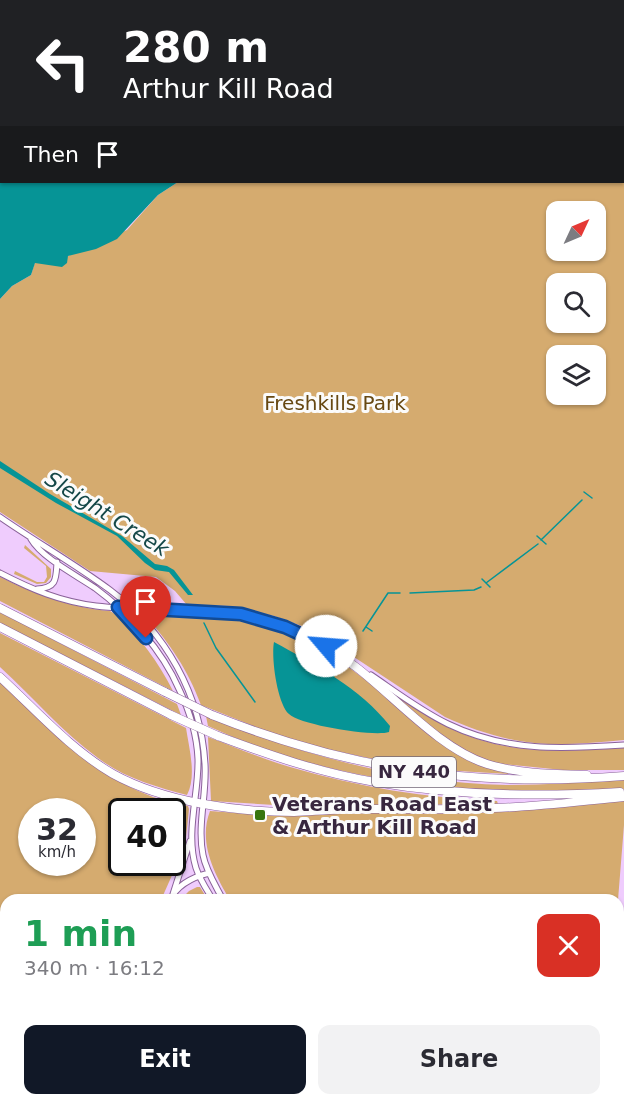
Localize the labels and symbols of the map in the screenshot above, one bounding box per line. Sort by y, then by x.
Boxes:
north arrow [546,201,606,261]
park label: Freshkills Park [264,391,406,415]
water label: Sleight Creek [41,467,174,562]
pin [120,576,171,638]
position arrow [294,614,358,678]
road number: NY 440 [372,757,456,787]
place label: Veterans Road East & Arthur Kill Road [272,792,493,839]
speed limit sign: 40 [108,798,186,876]
marker: Veterans Road East & Arthur Kill Road [253,808,267,822]

